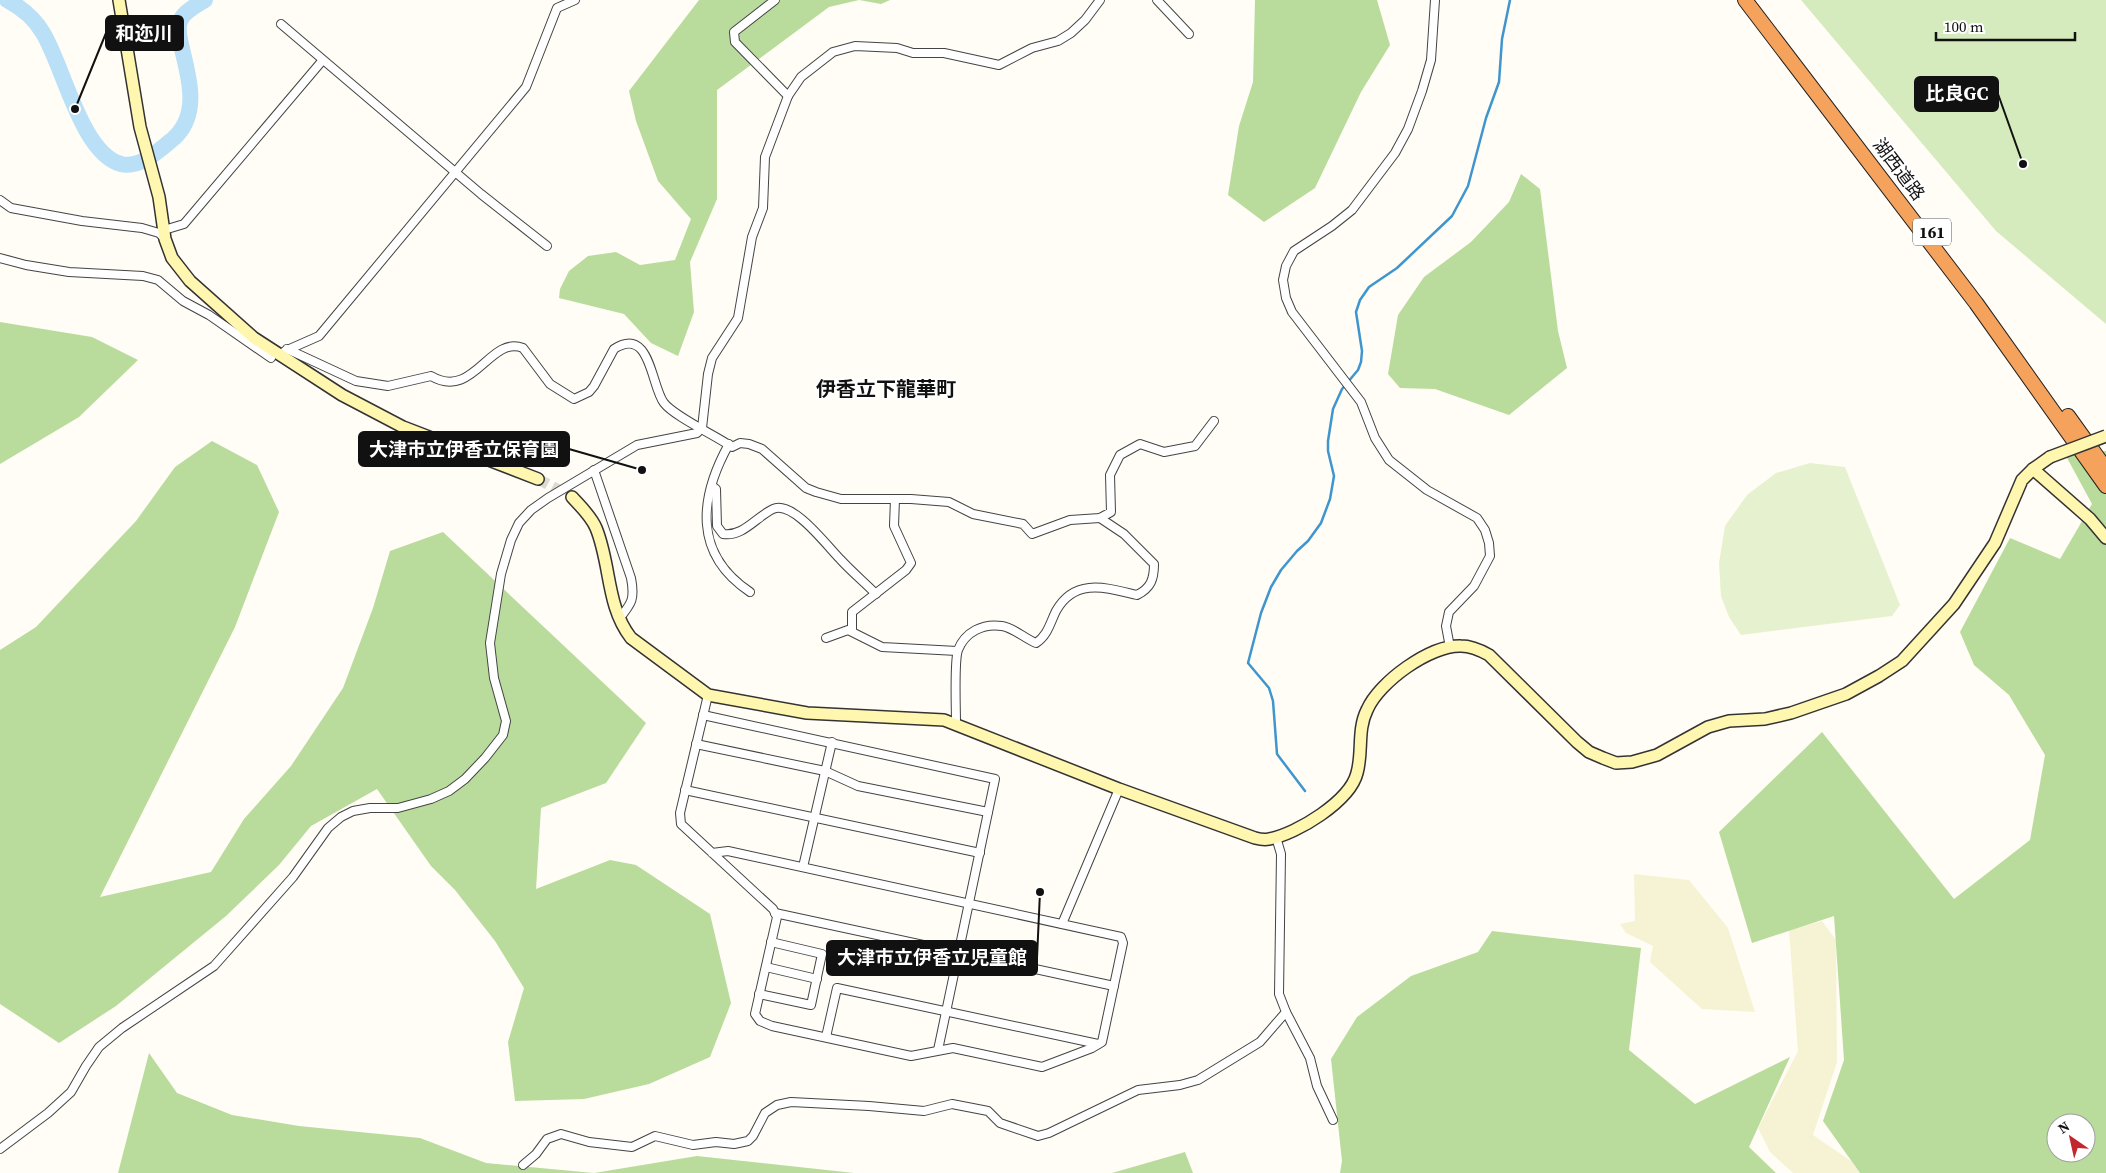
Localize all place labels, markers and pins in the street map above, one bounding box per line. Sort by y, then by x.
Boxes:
callout: 和迩川 [106,16,183,50]
callout: 比良GC [1915,77,1998,111]
callout: 大津市立伊香立保育園 [359,432,569,466]
callout: 大津市立伊香立児童館 [827,941,1037,975]

